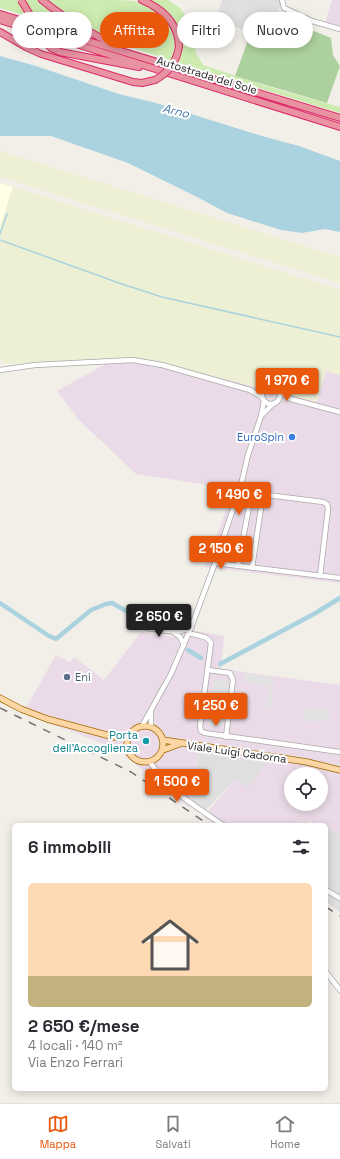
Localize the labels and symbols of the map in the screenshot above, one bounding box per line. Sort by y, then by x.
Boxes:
street label: Autostrada del Sole [155,53,259,97]
water label: Arno [161,100,192,122]
pin: 1 970 € [250,368,324,402]
place label: EuroSpin [237,430,284,444]
marker: EuroSpin [287,432,297,442]
pin: 1 490 € [202,482,276,516]
pin: 2 150 € [184,536,258,570]
pin: 2 650 € [122,604,196,638]
place label: Eni [75,670,91,684]
marker: Eni [62,672,72,682]
pin: 1 250 € [179,693,253,727]
place label: Porta dell'Accoglienza [53,728,139,755]
marker: Porta dell'Accoglienza [141,736,151,746]
street label: Viale Luigi Cadorna [186,738,288,766]
pin: 1 500 € [140,769,214,803]

